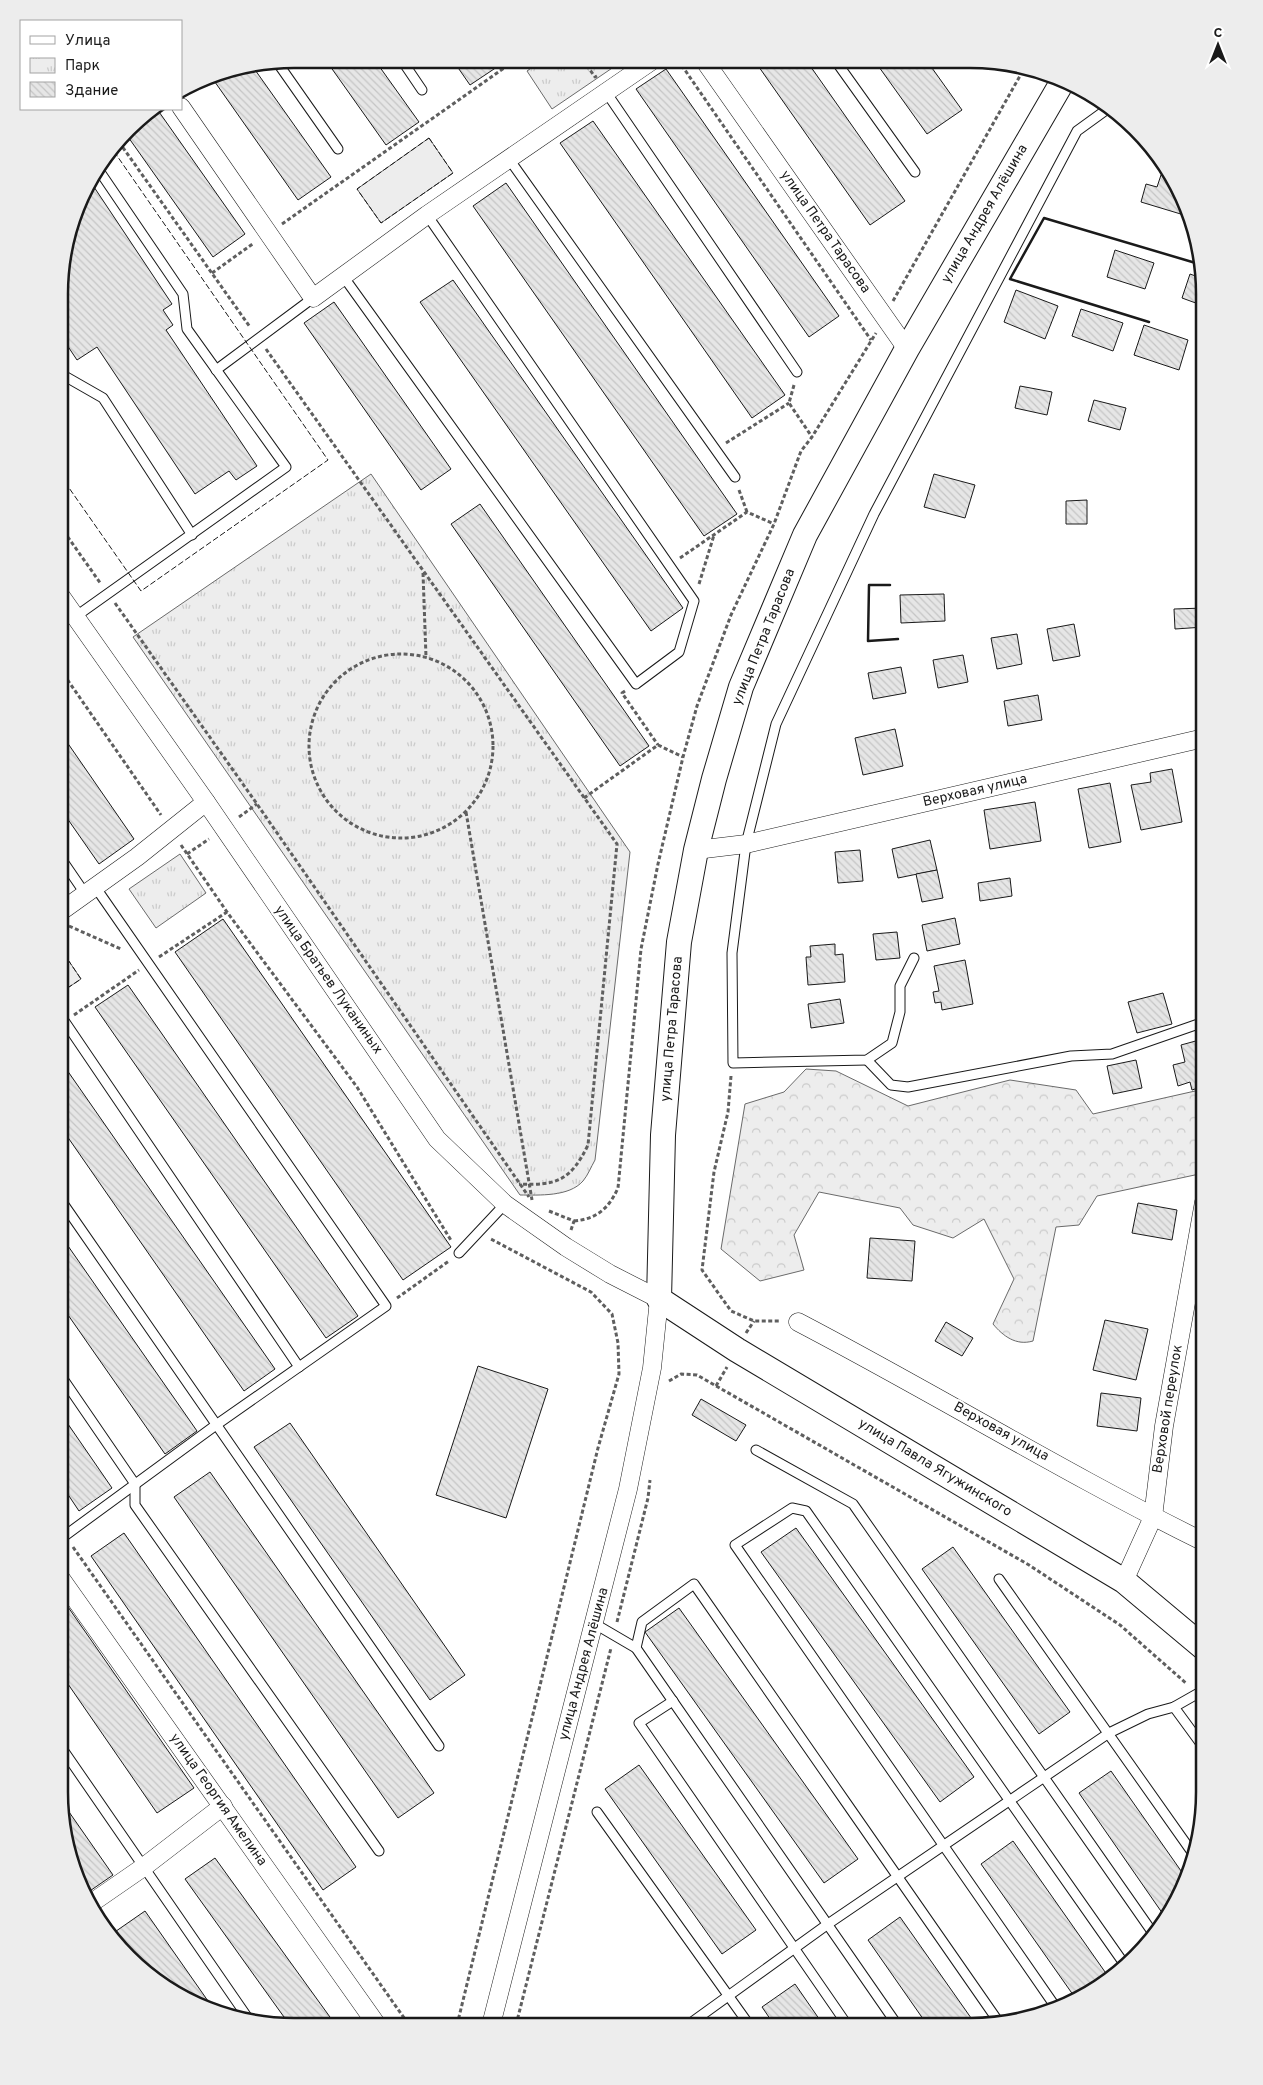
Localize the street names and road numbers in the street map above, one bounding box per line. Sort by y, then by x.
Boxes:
street label: улица Андрея Алёшина [938,141,1032,287]
street label: улица Петра Тарасова [776,167,874,297]
street label: улица Петра Тарасова [729,566,799,708]
street label: Верховая улица [921,771,1029,811]
street label: улица Братьев Луканиных [270,902,386,1058]
street label: улица Петра Тарасова [657,956,687,1102]
street label: Верховой переулок [1149,1343,1187,1475]
street label: Верховая улица [950,1399,1052,1465]
street label: улица Павла Ягужинского [855,1415,1015,1521]
street label: улица Андрея Алёшина [555,1586,613,1742]
street label: улица Георгия Амелина [166,1730,270,1870]

